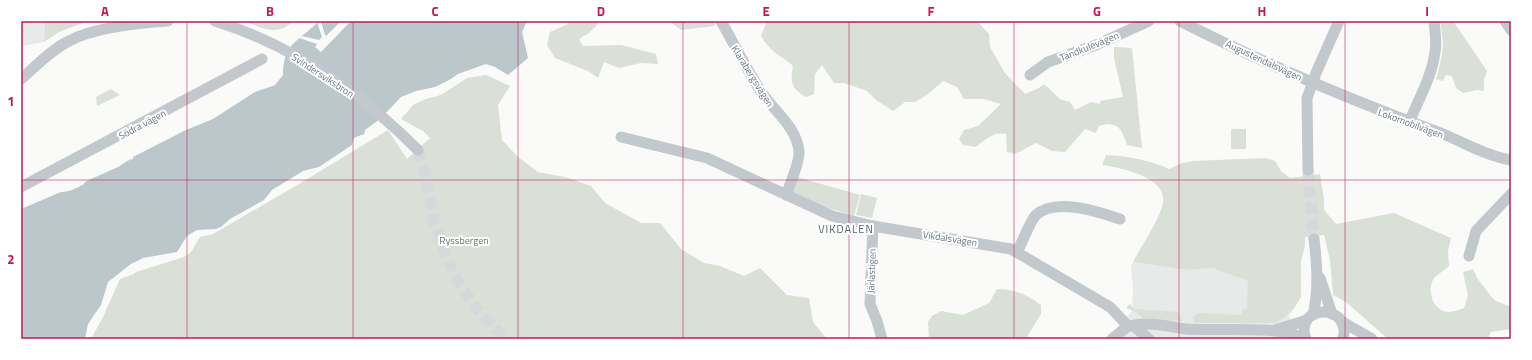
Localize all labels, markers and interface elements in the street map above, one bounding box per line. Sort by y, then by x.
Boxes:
text: A [101,1,109,21]
text: B [266,1,274,21]
text: C [431,1,439,21]
text: D [597,1,605,21]
text: E [762,1,770,21]
text: F [928,1,935,21]
text: G [1093,1,1101,21]
text: H [1258,1,1266,21]
text: I [1425,1,1429,21]
street label: Tändkulevägen [1057,28,1121,65]
street label: Augustendalsvägen [1223,36,1304,85]
street label: Klarabergsvägen [728,43,778,110]
street label: Svindersviksbron [289,50,357,101]
text: 1 [7,91,15,111]
street label: Lokomobilvägen [1376,105,1446,142]
street label: Södra vägen [116,106,169,143]
district label: VIKDALEN [818,221,874,237]
street label: Vikdalsvägen [922,227,978,250]
park label: Ryssbergen [439,233,489,248]
street label: Järlastigen [863,248,880,294]
text: 2 [7,249,15,269]

